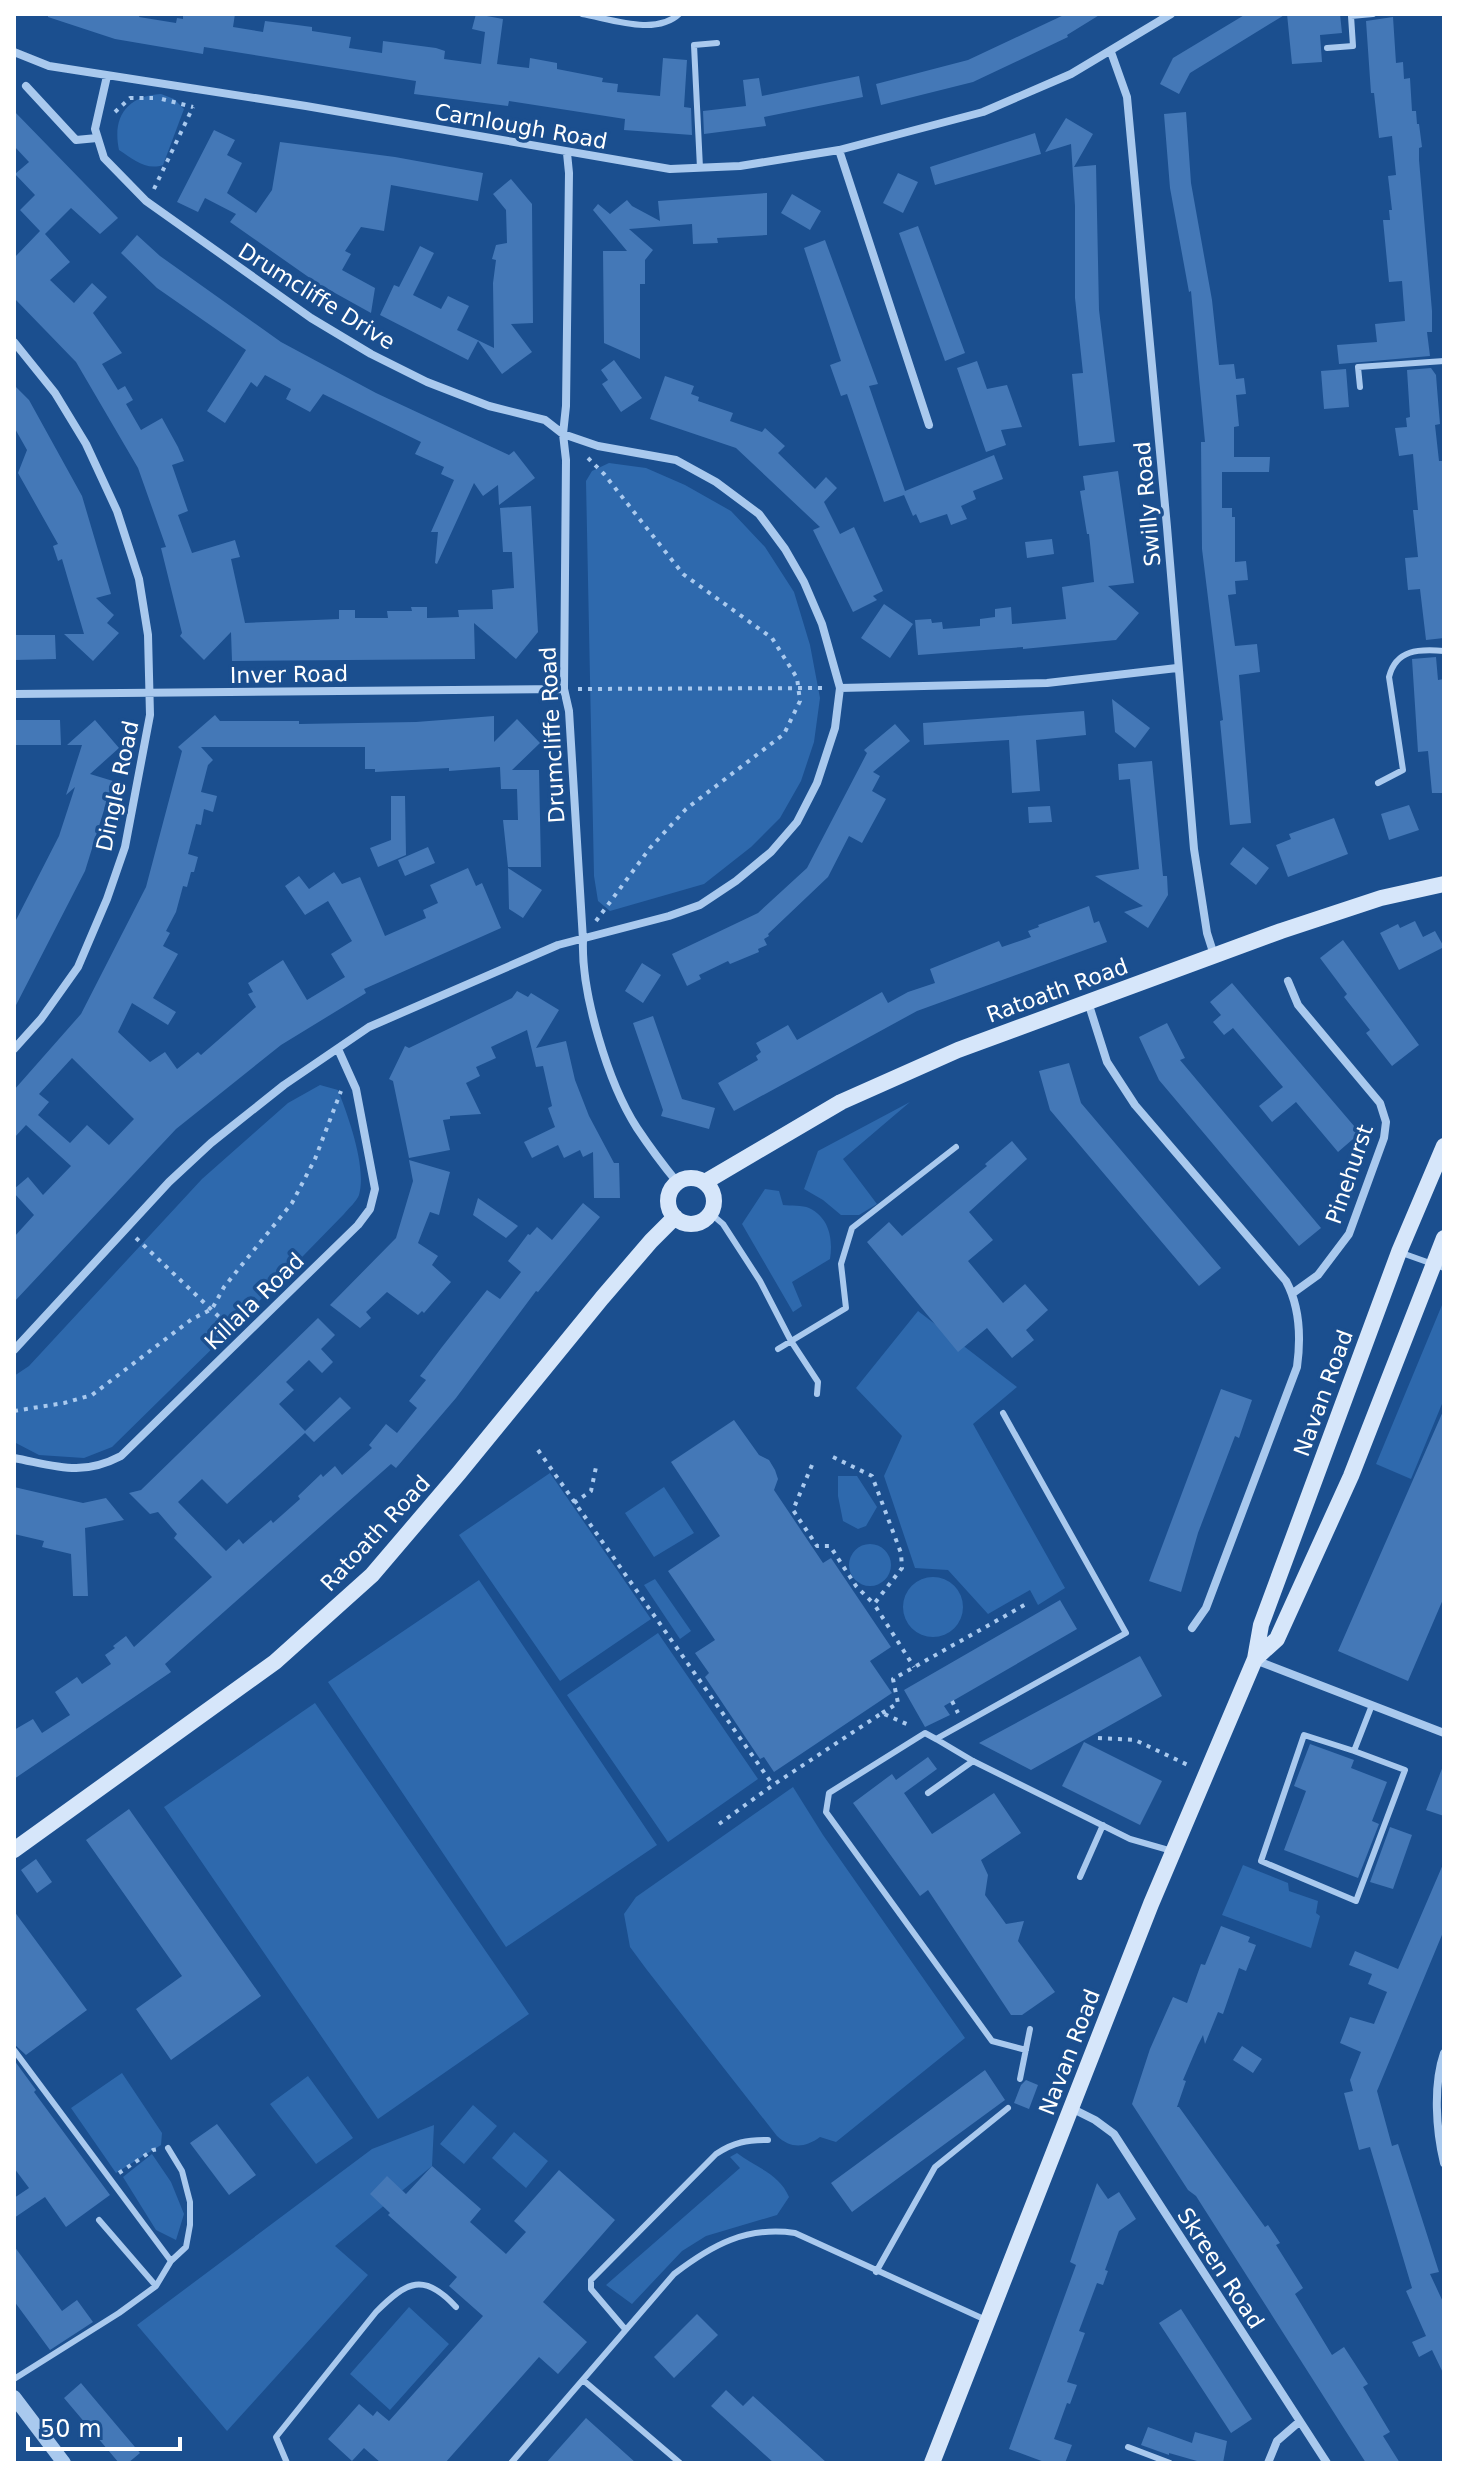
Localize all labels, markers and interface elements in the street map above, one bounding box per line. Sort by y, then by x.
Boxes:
street label: Carnlough Road [433,99,609,154]
street label: Drumcliffe Drive [234,238,400,355]
street label: Swilly Road [1130,440,1165,568]
street label: Drumcliffe Road [535,646,570,824]
street label: Inver Road [230,661,348,688]
street label: Dingle Road [91,719,144,854]
street label: Ratoath Road [983,953,1131,1028]
street label: Pinehurst [1321,1121,1378,1227]
street label: Killala Road [200,1248,309,1355]
street label: Navan Road [1289,1327,1358,1460]
street label: Ratoath Road [316,1470,435,1596]
street label: Navan Road [1034,1986,1105,2119]
street label: Skreen Road [1172,2203,1269,2333]
scale bar [28,2401,180,2451]
text: 50 m [40,2415,102,2443]

